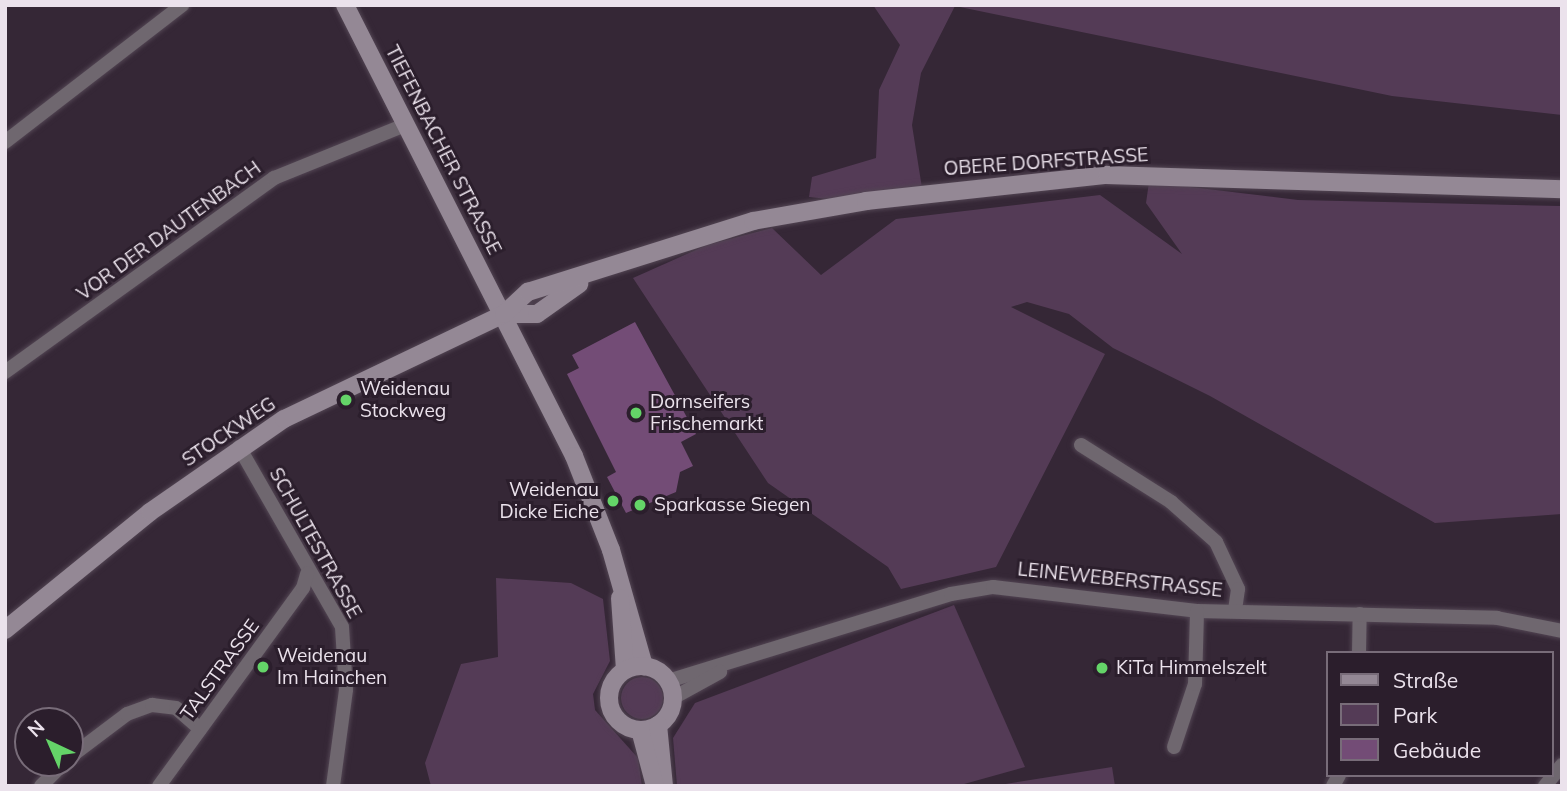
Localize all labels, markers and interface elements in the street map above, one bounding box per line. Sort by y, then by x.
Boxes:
street label: TIEFENBACHER STRASSE [380,42,506,258]
street label: OBERE DORFSTRASSE [943,143,1149,181]
street label: VOR DER DAUTENBACH [73,157,265,305]
place label: Weidenau Stockweg [360,378,450,422]
place label: Dornseifers Frischemarkt [650,391,763,435]
street label: STOCKWEG [178,392,280,472]
marker: Weidenau Stockweg [338,392,354,408]
marker: Dornseifers Frischemarkt [628,405,644,421]
street label: SCHULTESTRASSE [264,464,366,622]
place label: Weidenau Dicke Eiche [499,479,599,523]
marker: Weidenau Dicke Eiche [605,493,621,509]
place label: Sparkasse Siegen [654,494,810,516]
marker: Sparkasse Siegen [632,497,648,513]
street label: LEINEWEBERSTRASSE [1016,558,1224,602]
street label: TALSTRASSE [176,615,264,725]
place label: Weidenau Im Hainchen [277,645,387,689]
legend [1326,651,1553,777]
place label: KiTa Himmelszelt [1116,657,1267,679]
marker: Weidenau Im Hainchen [255,659,271,675]
marker: KiTa Himmelszelt [1094,660,1110,676]
text: Straße [1393,667,1458,693]
text: Park [1393,702,1437,728]
north arrow [14,707,84,777]
text: N [22,715,49,742]
text: Gebäude [1393,737,1481,763]

